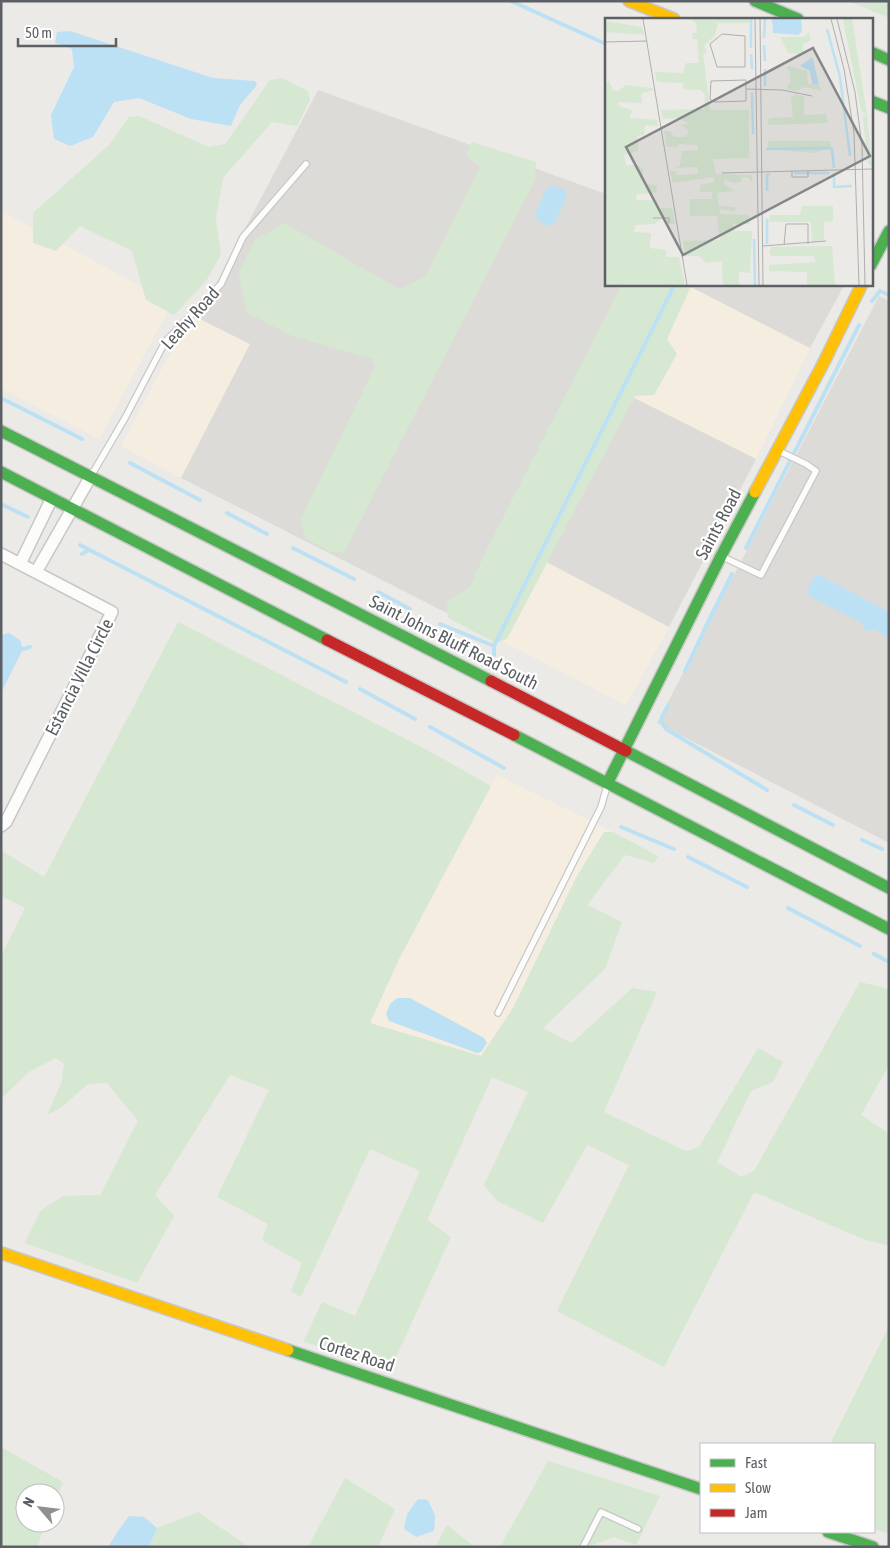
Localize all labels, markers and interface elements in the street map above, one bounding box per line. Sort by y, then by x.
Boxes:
scale bar [18,15,115,47]
inset map [605,18,872,285]
text: 50 m [25,24,52,41]
street label: Leahy Road [157,283,223,353]
street label: Saints Road [691,485,745,563]
street label: Saint Johns Bluff Road South [366,590,542,694]
street label: Estancia Villa Circle [41,615,117,739]
street label: Cortez Road [317,1332,397,1376]
legend [700,1443,875,1533]
text: Fast [745,1454,767,1471]
text: Slow [745,1479,771,1496]
north arrow [15,1483,65,1533]
text: N [20,1494,38,1509]
text: Jam [745,1504,768,1521]

